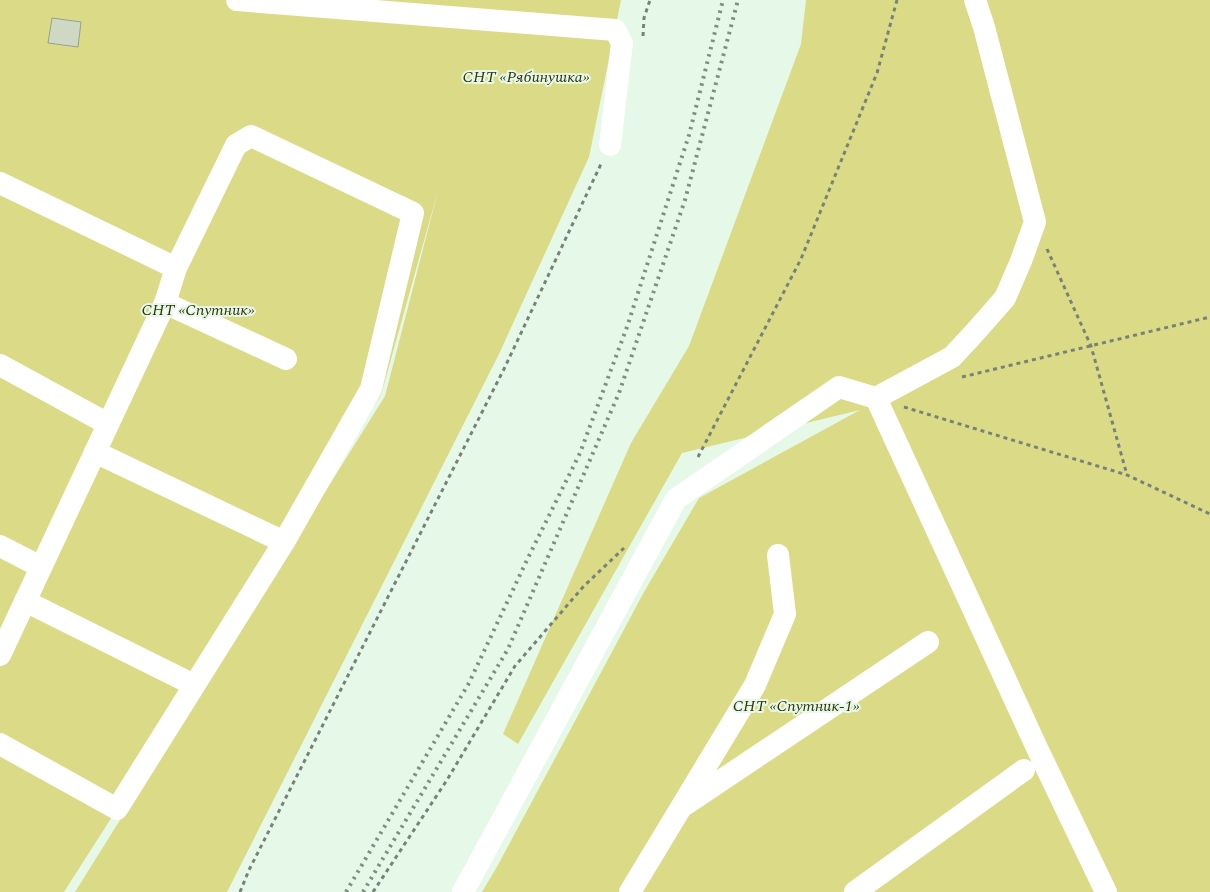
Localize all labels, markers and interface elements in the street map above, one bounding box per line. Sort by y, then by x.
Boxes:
park label: СНТ «Рябинушка» [463,65,590,89]
park label: СНТ «Спутник» [141,298,255,322]
park label: СНТ «Спутник-1» [733,694,860,718]

